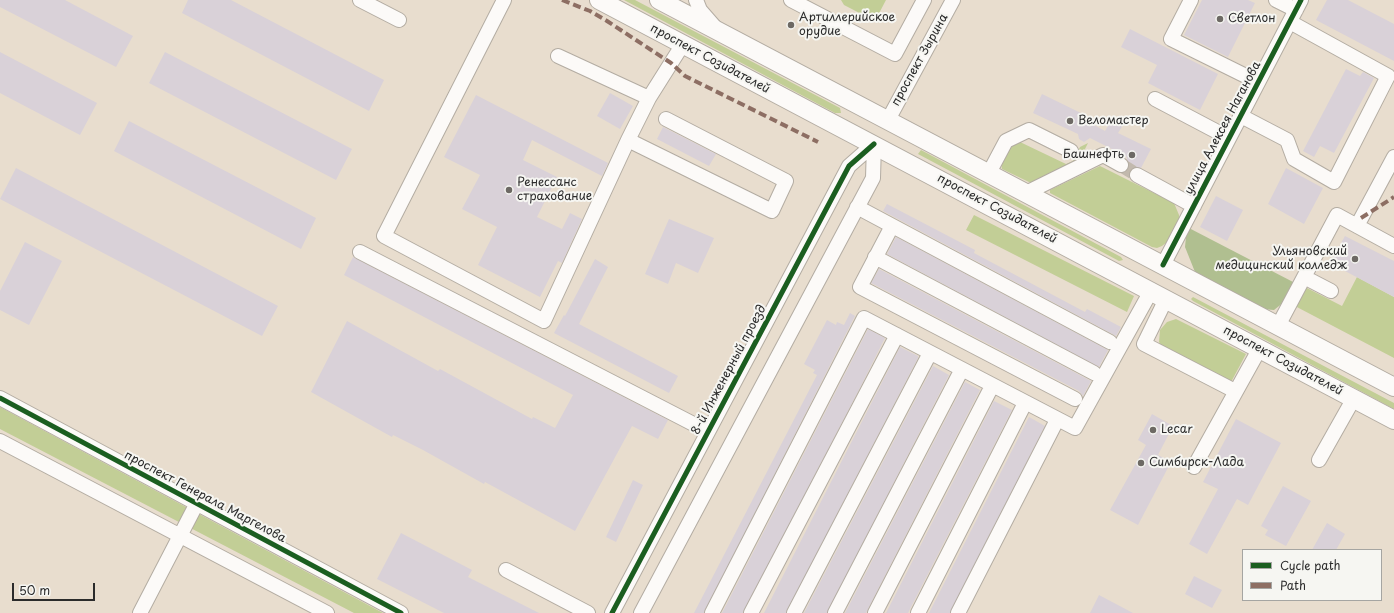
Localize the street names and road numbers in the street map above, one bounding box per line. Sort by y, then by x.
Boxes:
street label: проспект Зырина [889,11,951,109]
street label: проспект Созидателей [648,21,772,97]
street label: улица Алексея Наганова [1182,59,1264,197]
street label: проспект Созидателей [935,171,1059,247]
street label: 8-й Инженерный проезд [689,303,769,437]
street label: проспект Созидателей [1221,323,1345,399]
street label: проспект Генерала Маргелова [122,448,288,546]

